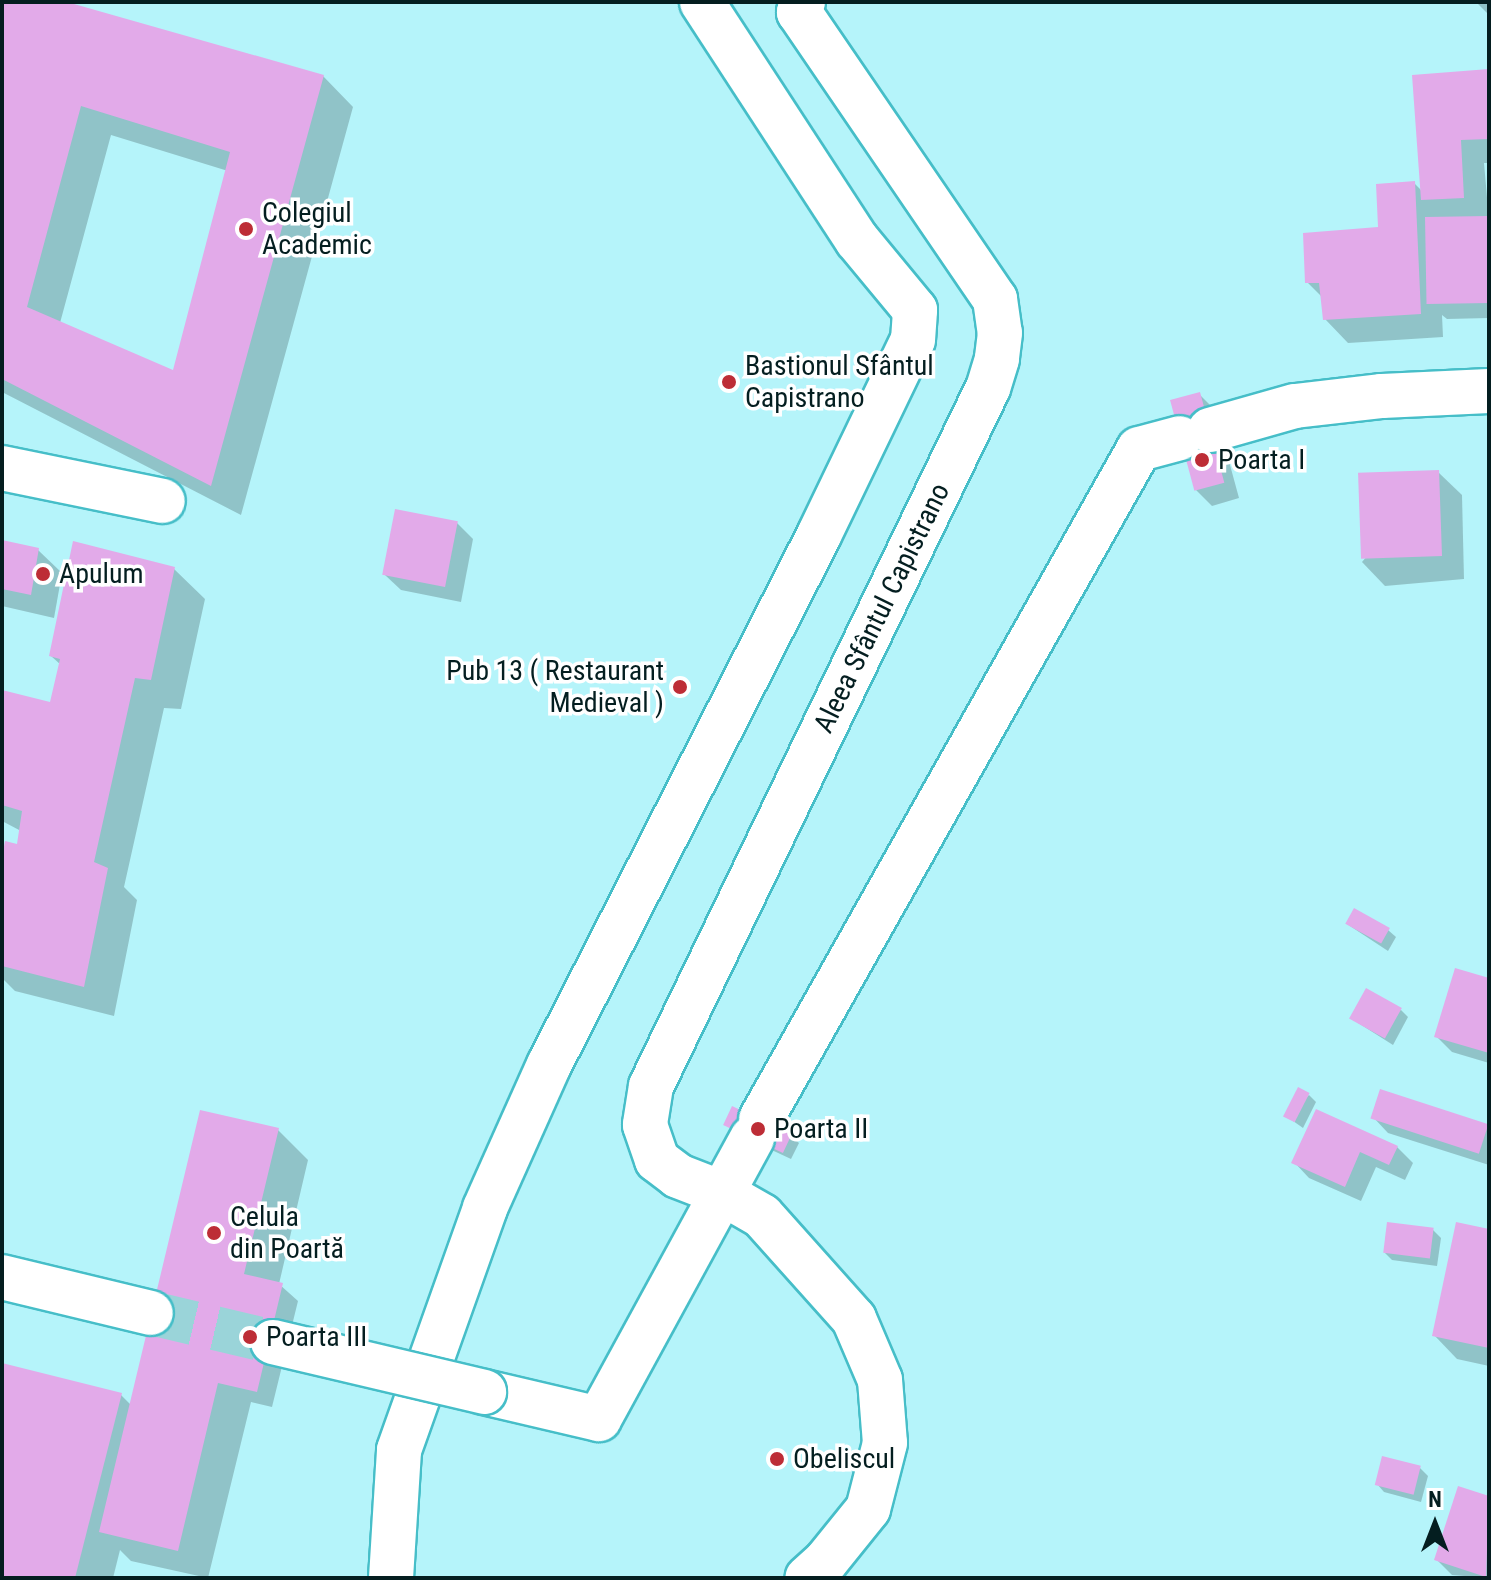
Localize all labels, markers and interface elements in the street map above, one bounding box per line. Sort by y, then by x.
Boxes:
place label: Colegiul Academic [262,196,372,262]
marker: Colegiul Academic [237,220,255,238]
place label: Bastionul Sfântul Capistrano [745,349,934,415]
marker: Bastionul Sfântul Capistrano [720,373,738,391]
place label: Poarta I [1218,443,1305,477]
marker: Poarta I [1193,451,1211,469]
street label: Aleea Sfântul Capistrano [807,478,957,738]
place label: Apulum [59,557,144,591]
marker: Apulum [34,565,52,583]
place label: Pub 13 ( Restaurant Medieval ) [446,654,664,720]
marker: Pub 13 ( Restaurant Medieval ) [671,678,689,696]
place label: Poarta II [774,1112,868,1146]
marker: Poarta II [749,1120,767,1138]
place label: Celula din Poartă [230,1200,344,1266]
marker: Celula din Poartă [205,1224,223,1242]
place label: Poarta III [266,1320,367,1354]
marker: Poarta III [241,1328,259,1346]
place label: Obeliscul [793,1442,895,1476]
marker: Obeliscul [768,1450,786,1468]
north arrow [1395,1484,1475,1564]
text: N [1428,1487,1442,1512]

